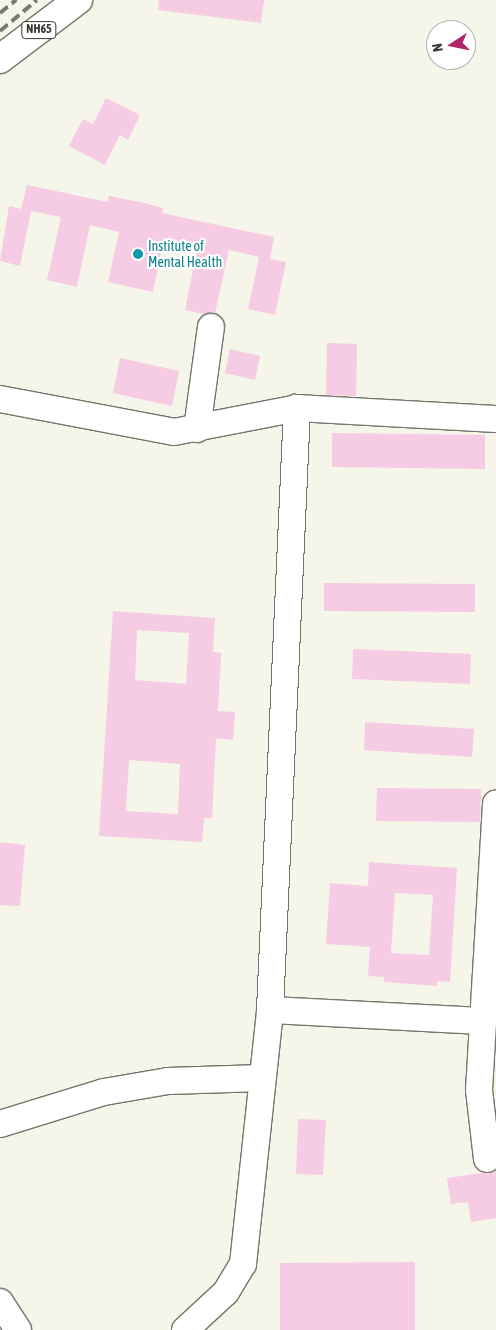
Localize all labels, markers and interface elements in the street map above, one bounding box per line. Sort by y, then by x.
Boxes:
road number: NH65 [20,20,58,40]
north arrow [426,20,476,70]
text: N [429,42,446,53]
place label: Institute of Mental Health [148,238,222,270]
marker: Institute of Mental Health [132,248,144,260]

